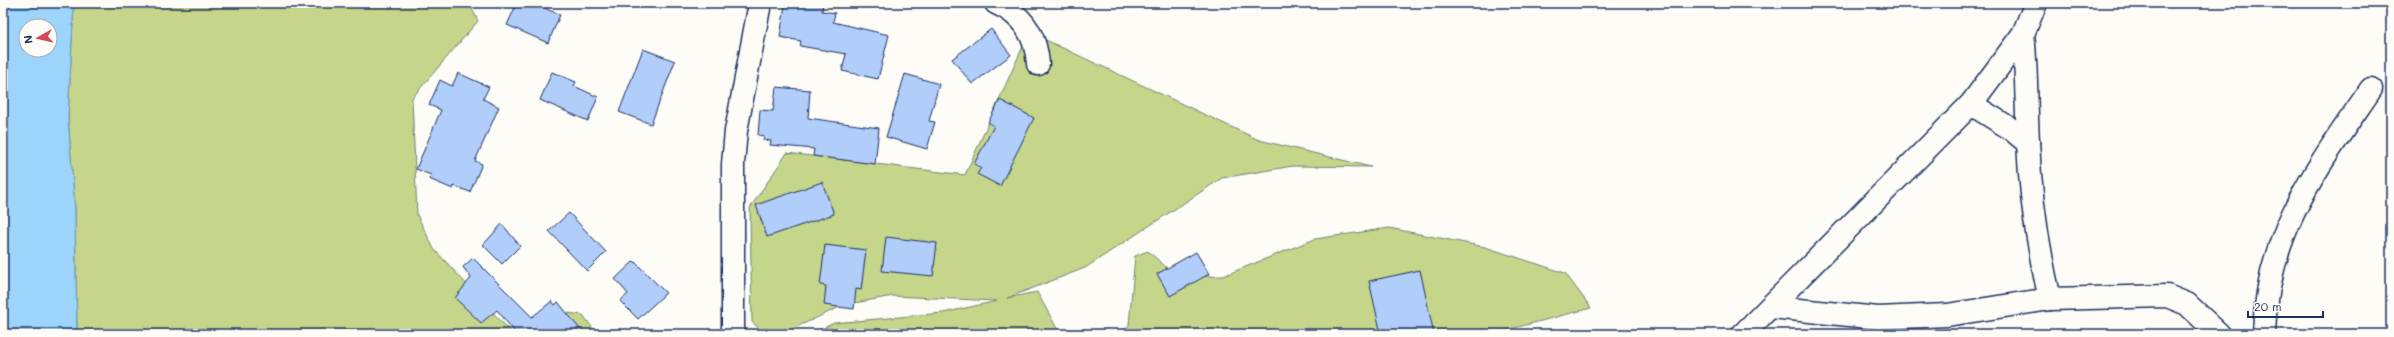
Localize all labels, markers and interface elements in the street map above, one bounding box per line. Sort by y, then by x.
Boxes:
north arrow [18,18,58,58]
text: N [20,34,36,45]
scale bar [2248,293,2323,319]
text: 20 m [2254,298,2282,314]

